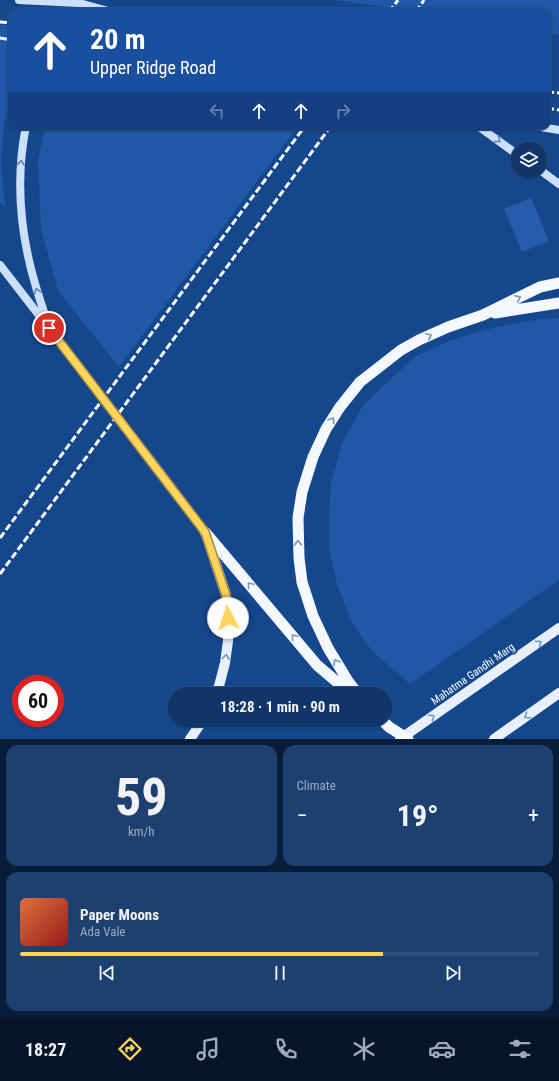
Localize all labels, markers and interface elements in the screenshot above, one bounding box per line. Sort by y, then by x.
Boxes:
text: 20 m [90,23,146,56]
icon: ahead [24,24,76,76]
text: Upper Ridge Road [90,57,216,78]
icon: left [206,100,228,122]
icon: ahead [248,100,270,122]
icon: ahead [290,100,312,122]
icon: right [332,100,354,122]
one-way arrow [494,135,501,143]
map controls [511,142,547,178]
button: layers [511,142,547,178]
one-way arrow [16,160,25,166]
one-way arrow [33,288,42,295]
one-way arrow [514,295,521,303]
pin [32,311,66,345]
icon: arrive [38,317,60,339]
one-way arrow [425,332,432,340]
one-way arrow [327,417,334,424]
one-way arrow [294,540,302,546]
one-way arrow [247,583,254,590]
position arrow [207,597,249,639]
one-way arrow [291,635,298,642]
street label: Mahatma Gandhi Marg [429,640,517,708]
one-way arrow [534,641,541,648]
one-way arrow [221,653,230,660]
one-way arrow [333,659,341,666]
speed limit sign: 60 [12,675,64,727]
text: 18:28 · 1 min · 90 m [220,698,340,716]
one-way arrow [524,711,531,719]
one-way arrow [428,714,435,722]
text: 59 [115,767,168,828]
text: Climate [297,778,336,793]
text: 19° [397,798,439,833]
text: − [297,803,308,828]
text: + [528,803,539,828]
text: km/h [128,824,155,839]
text: Paper Moons [80,906,159,924]
text: Ada Vale [80,924,125,939]
icon: previous [96,962,118,984]
icon: pause [269,962,291,984]
icon: next [442,962,464,984]
icon: directions [116,1035,144,1063]
icon: music [194,1035,222,1063]
icon: phone [272,1035,300,1063]
icon: climate [350,1035,378,1063]
icon: car [428,1035,456,1063]
icon: filters [506,1035,534,1063]
text: 18:27 [25,1039,66,1060]

